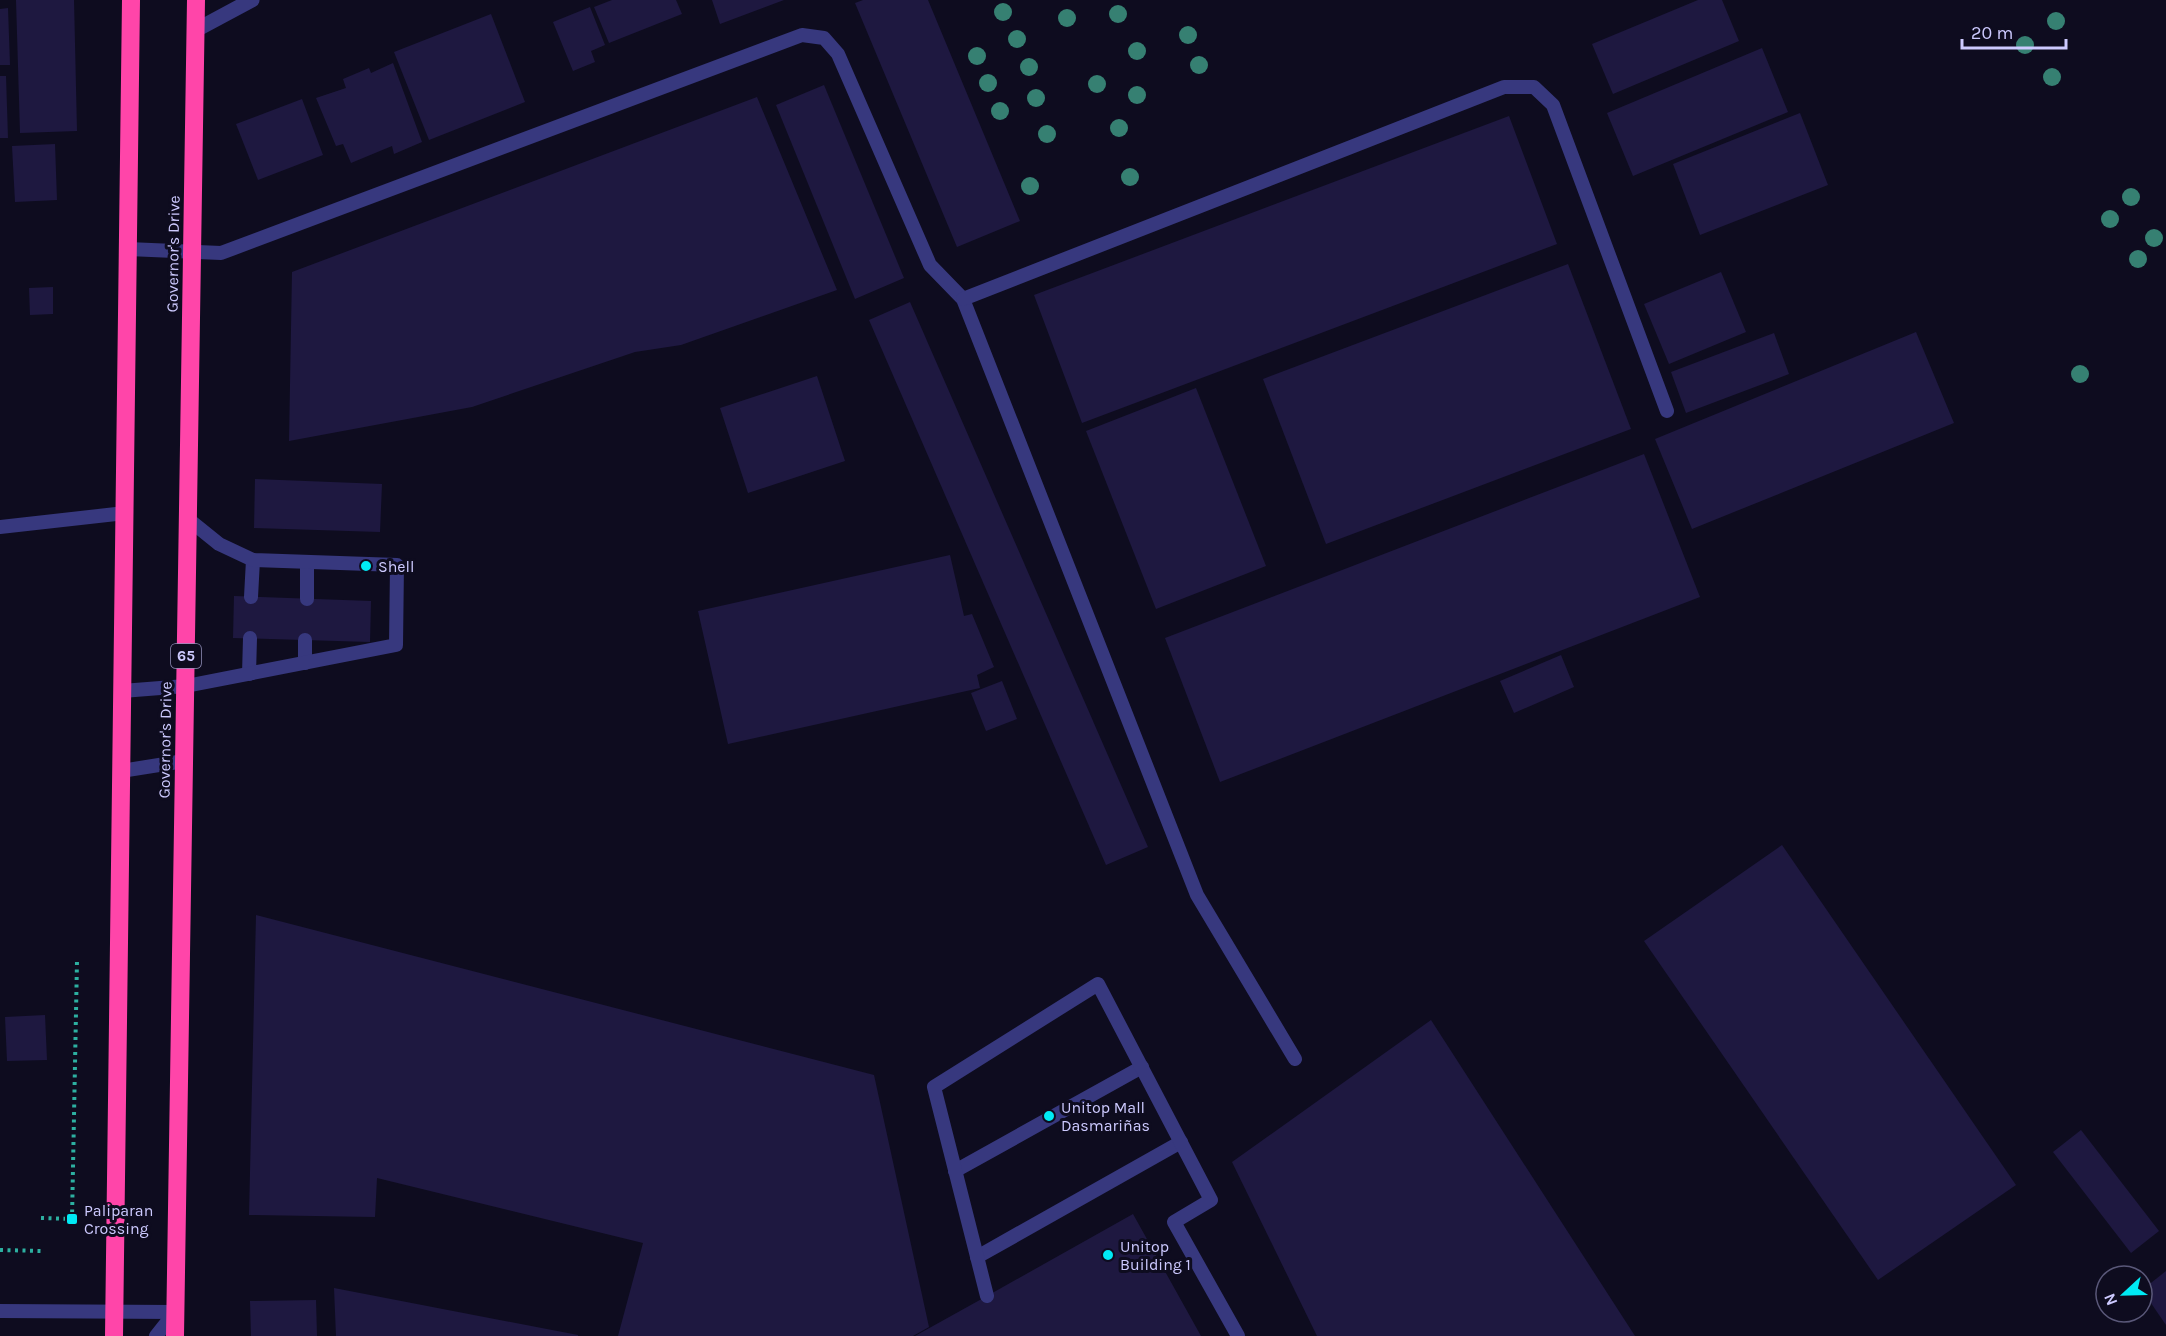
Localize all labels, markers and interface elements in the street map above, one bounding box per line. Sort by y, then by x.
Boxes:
scale bar [1962,12,2066,50]
text: 20 m [1971,22,2013,44]
street label: Governor's Drive [162,195,184,313]
place label: Shell [378,557,415,576]
marker: Shell [359,559,373,573]
road number: 65 [171,644,201,668]
street label: Governor's Drive [154,681,176,799]
place label: Unitop Mall Dasmariñas [1061,1098,1150,1135]
marker: Unitop Mall Dasmariñas [1042,1109,1056,1123]
place label: Paliparan Crossing [84,1201,153,1238]
marker: Paliparan Crossing [65,1212,79,1226]
place label: Unitop Building 1 [1120,1237,1191,1274]
marker: Unitop Building 1 [1101,1248,1115,1262]
north arrow [2094,1264,2154,1324]
text: N [2100,1291,2122,1308]

